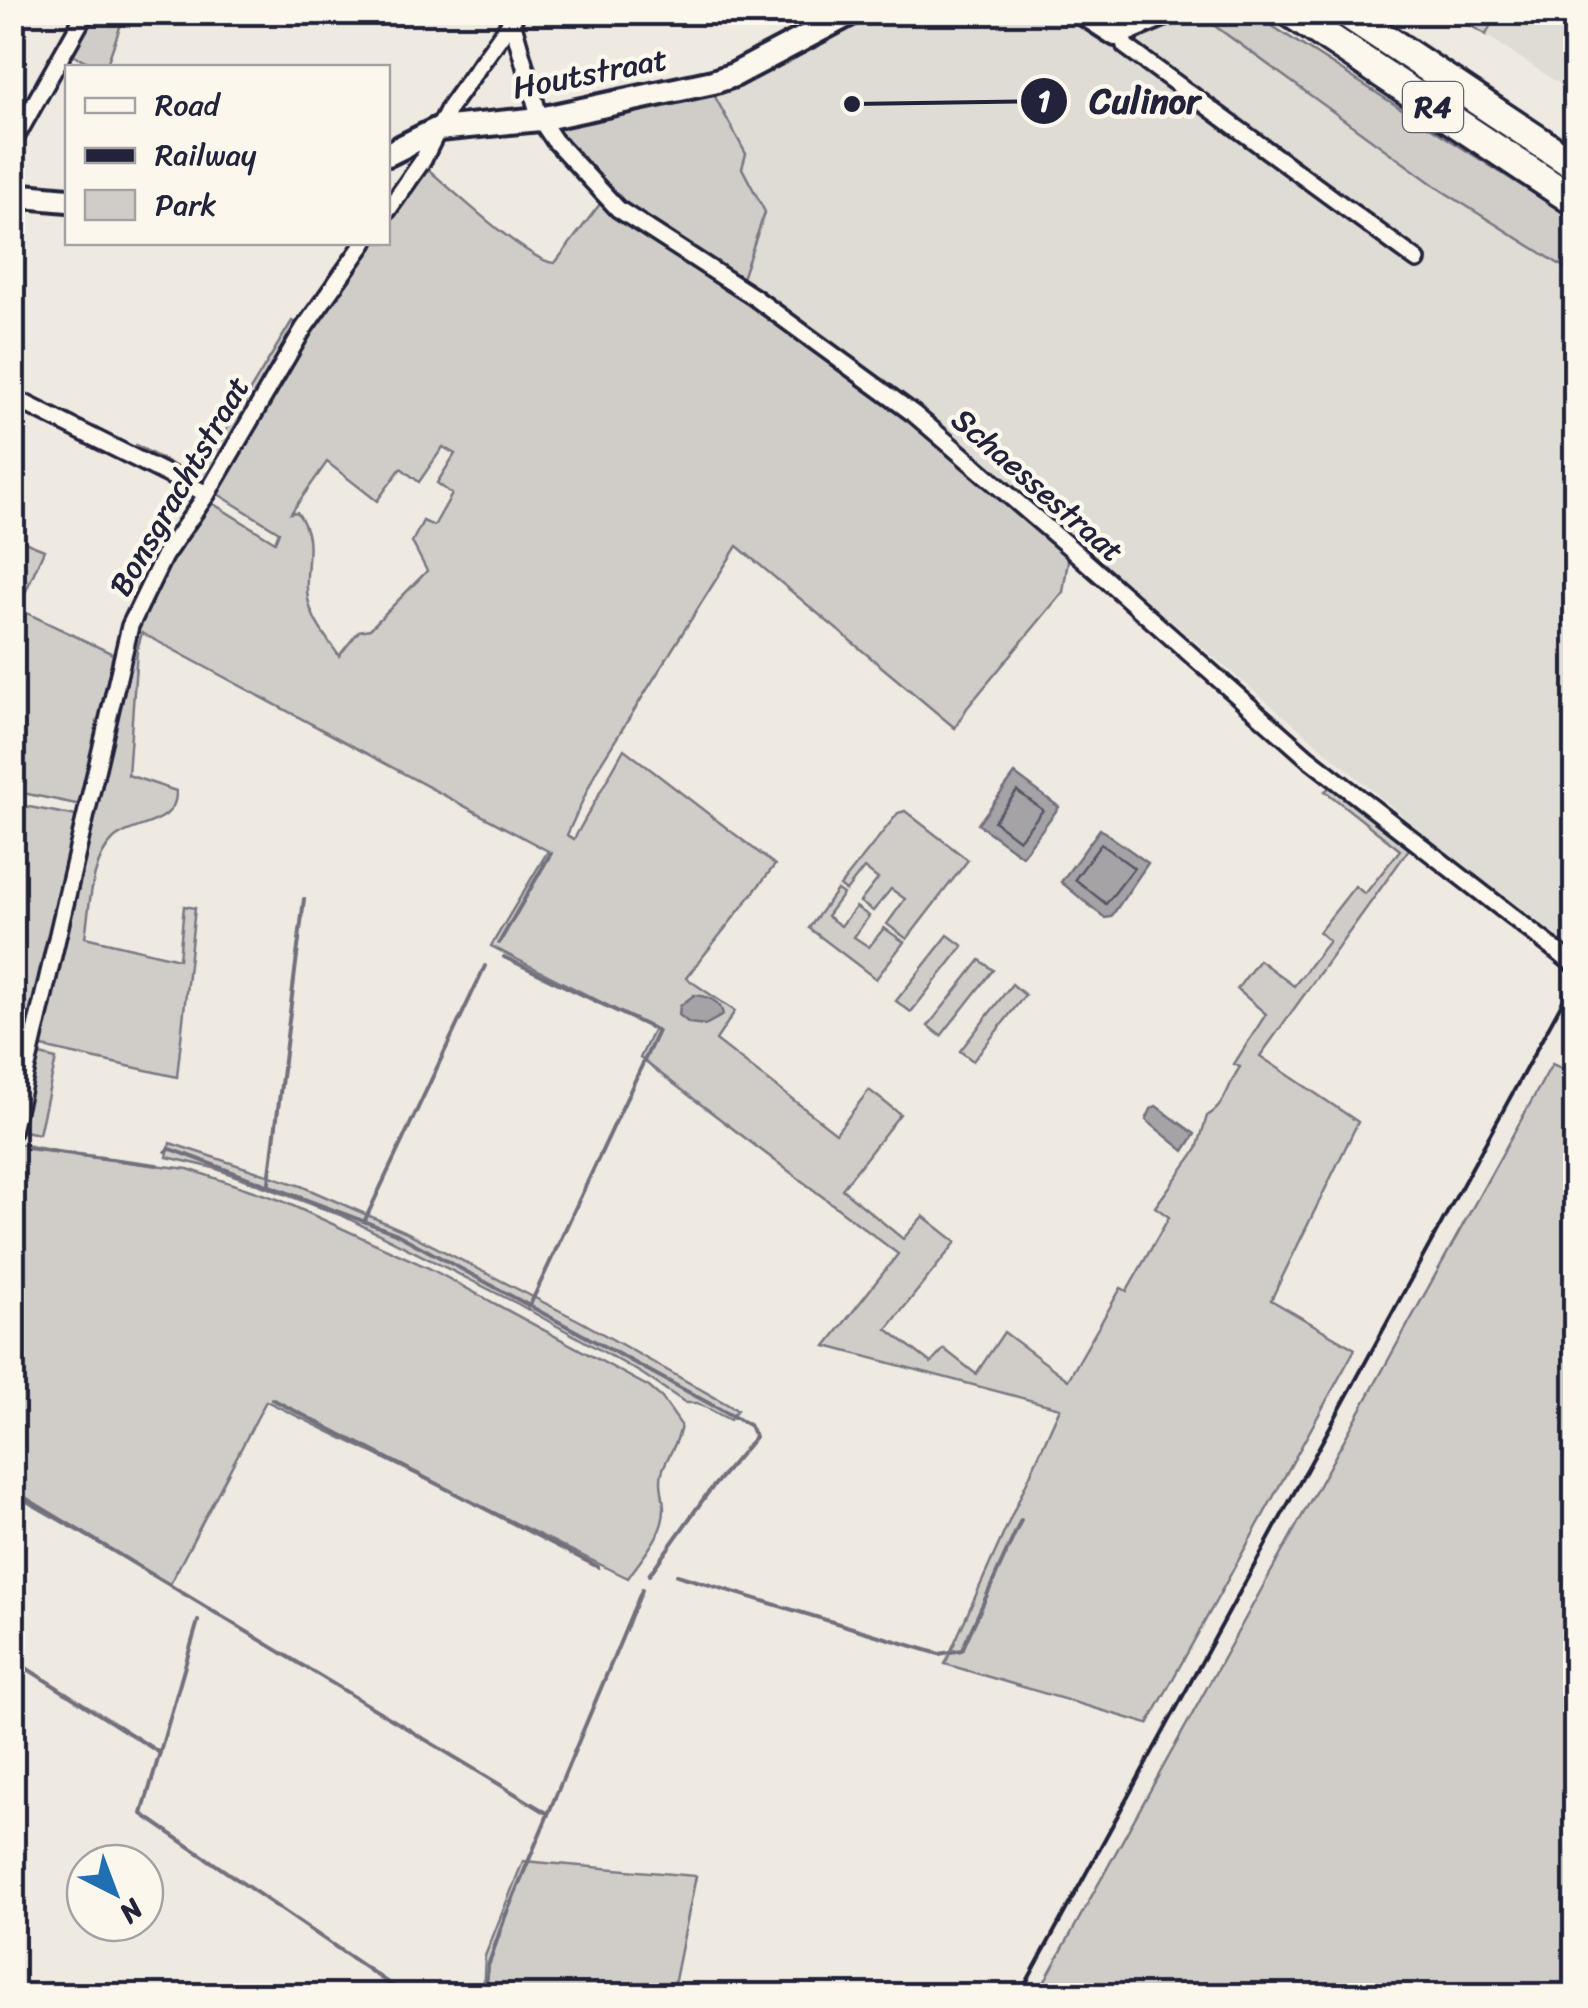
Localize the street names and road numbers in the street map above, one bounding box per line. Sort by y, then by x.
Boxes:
street label: Houtstraat [508,31,673,116]
road number: R4 [1403,82,1463,132]
street label: Bonsgrachtstraat [93,365,266,608]
street label: Schaessestraat [938,393,1138,578]

